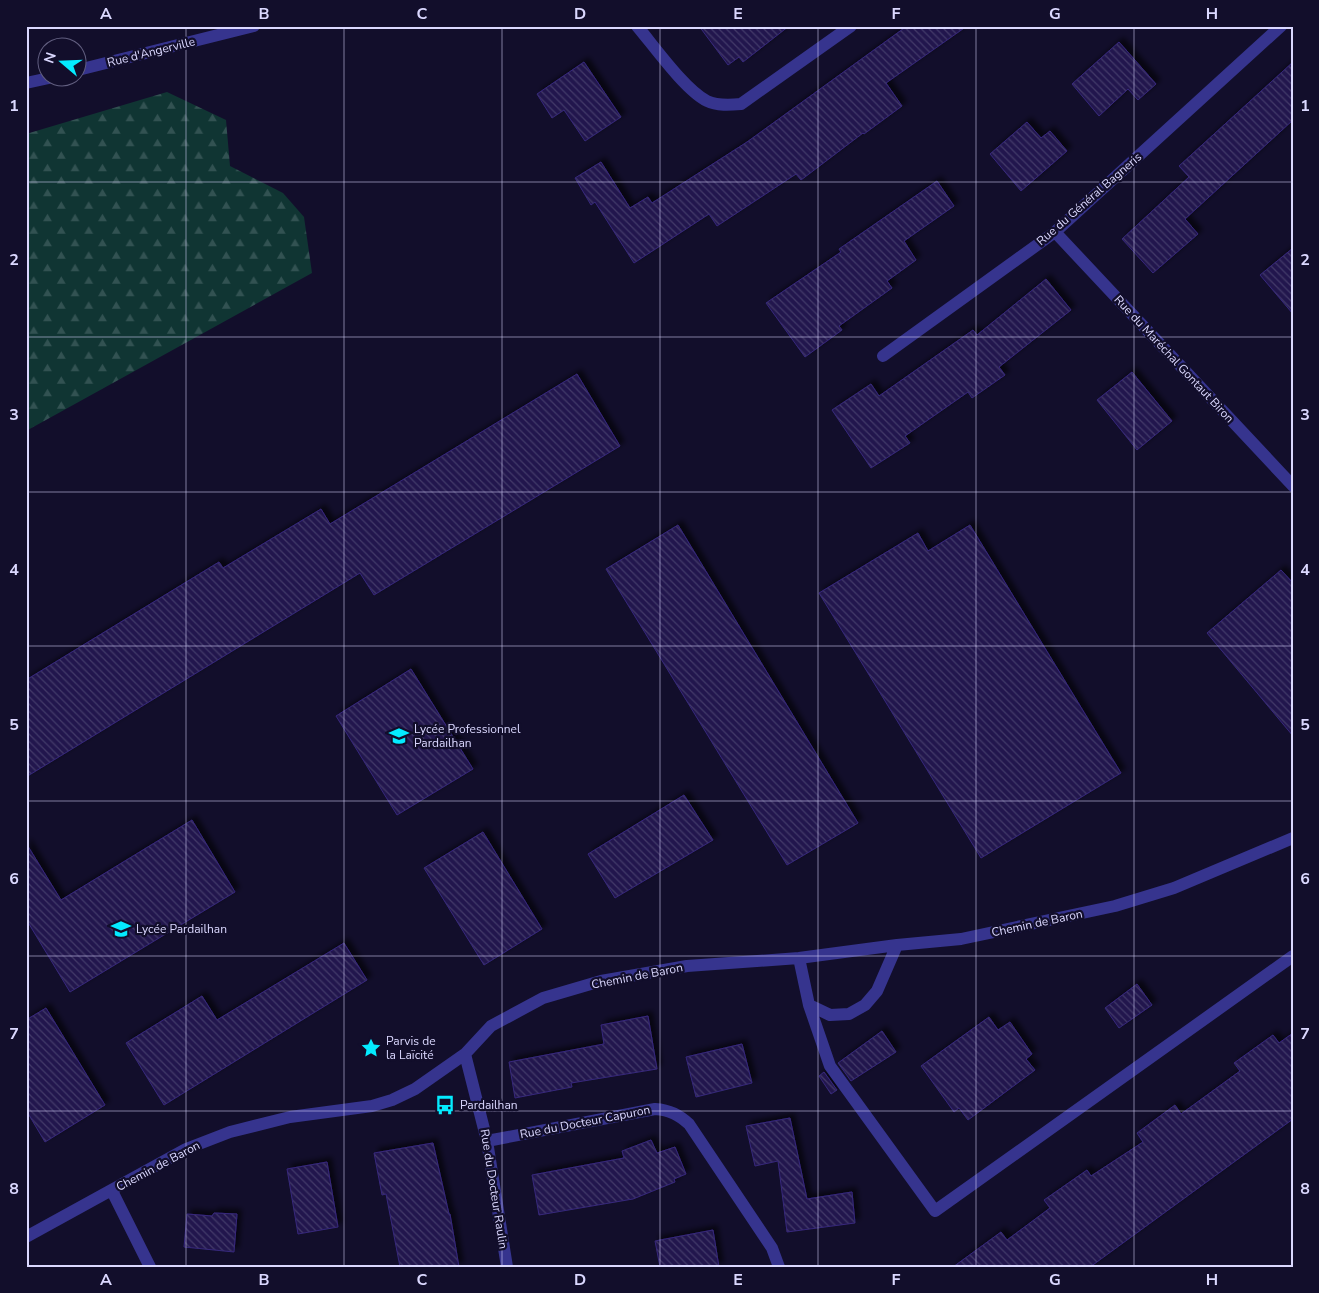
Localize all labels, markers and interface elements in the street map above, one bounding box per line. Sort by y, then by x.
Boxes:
text: A [100,3,112,25]
text: B [258,3,270,25]
text: C [417,3,428,25]
text: D [574,3,586,25]
text: E [733,3,743,25]
text: F [892,3,901,25]
text: G [1049,3,1061,25]
text: H [1206,3,1218,25]
street label: Rue d'Angerville [105,33,197,71]
north arrow [38,38,88,88]
text: N [39,50,61,66]
text: 1 [9,95,19,117]
text: 1 [1300,95,1310,117]
street label: Rue du Général Bagneris [1033,149,1145,249]
text: 2 [9,249,19,271]
text: 2 [1300,249,1310,271]
street label: Rue du Maréchal Gontaut Biron [1111,292,1237,426]
text: 3 [9,404,19,426]
text: 3 [1300,404,1310,426]
text: 4 [9,559,19,581]
text: 4 [1300,559,1310,581]
text: 5 [9,714,19,736]
text: 5 [1300,714,1310,736]
place label: Lycée Professionnel Pardailhan [414,721,521,751]
school or university icon: Lycée Professionnel Pardailhan [388,725,410,747]
text: 6 [9,868,19,890]
text: 6 [1300,868,1310,890]
street label: Chemin de Baron [990,906,1084,940]
school or university icon: Lycée Pardailhan [110,918,132,940]
place label: Lycée Pardailhan [136,921,227,937]
street label: Chemin de Baron [590,959,684,993]
text: 7 [9,1023,19,1045]
text: 7 [1300,1023,1310,1045]
place label: Parvis de la Laïcité [386,1033,436,1063]
place icon: Parvis de la Laïcité [360,1037,382,1059]
bus stop icon: Pardailhan [434,1094,456,1116]
place label: Pardailhan [460,1097,518,1113]
street label: Rue du Docteur Capuron [518,1102,652,1142]
street label: Rue du Docteur Raulin [477,1128,511,1250]
street label: Chemin de Baron [113,1137,203,1195]
text: 8 [9,1178,19,1200]
text: 8 [1300,1178,1310,1200]
text: A [100,1269,112,1291]
text: B [258,1269,270,1291]
text: C [417,1269,428,1291]
text: D [574,1269,586,1291]
text: E [733,1269,743,1291]
text: F [892,1269,901,1291]
text: G [1049,1269,1061,1291]
text: H [1206,1269,1218,1291]

